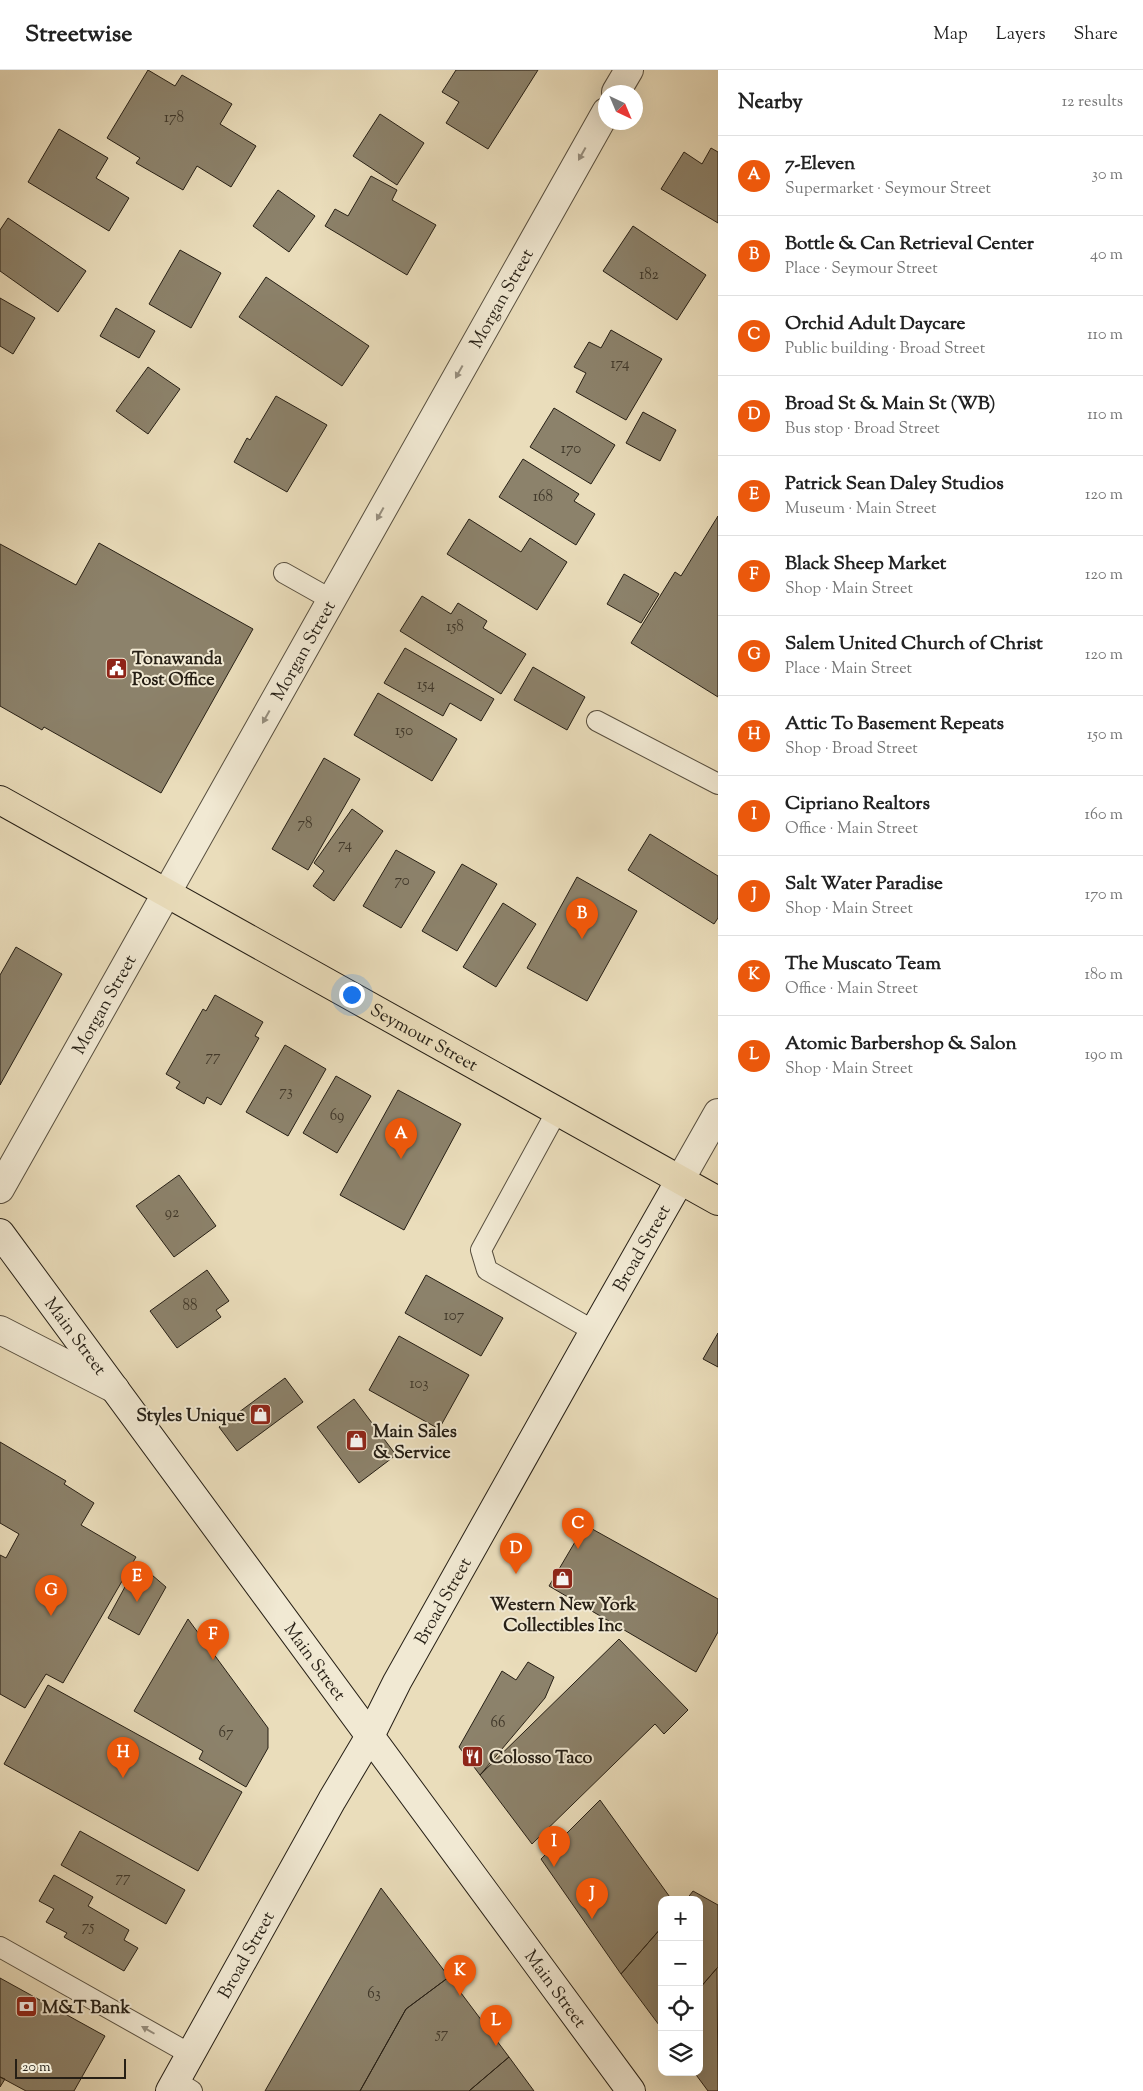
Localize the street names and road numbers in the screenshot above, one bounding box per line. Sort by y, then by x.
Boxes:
street label: Morgan Street [464,245,541,354]
street label: Morgan Street [266,597,343,706]
street label: Morgan Street [67,950,144,1060]
street label: Seymour Street [365,998,482,1079]
street label: Broad Street [608,1201,678,1297]
street label: Main Street [37,1293,112,1382]
street label: Broad Street [409,1553,479,1650]
street label: Main Street [276,1618,351,1707]
street label: Broad Street [213,1907,282,2004]
street label: Main Street [517,1945,592,2034]

